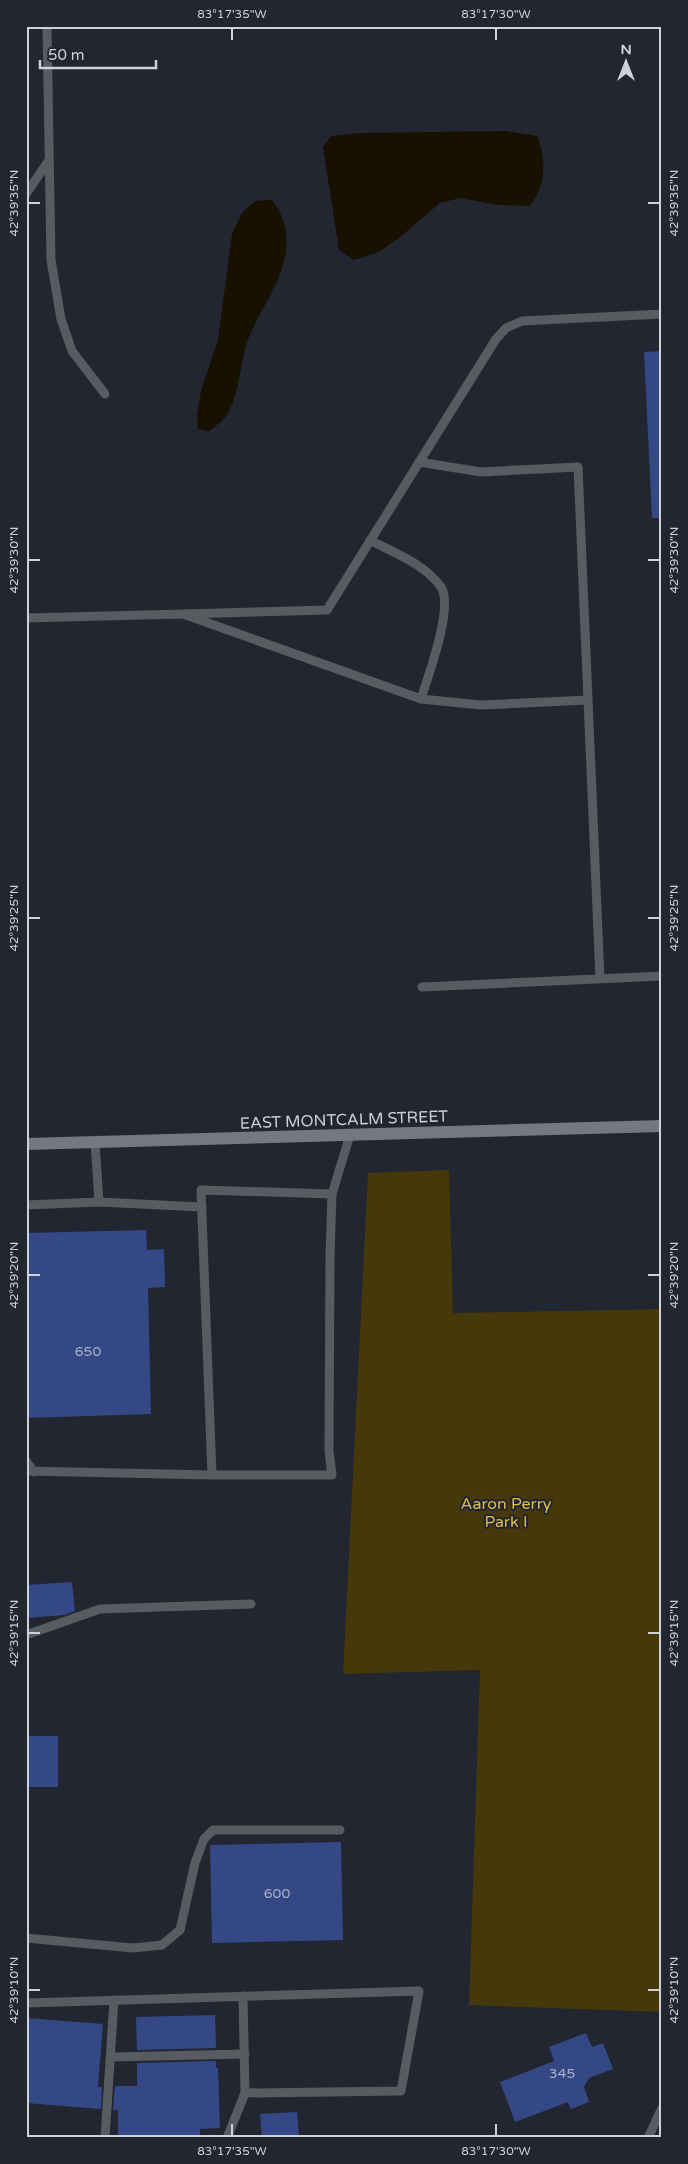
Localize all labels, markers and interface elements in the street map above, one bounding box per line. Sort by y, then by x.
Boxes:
text: 83°17'35"W [197,7,267,21]
text: 83°17'30"W [461,7,531,21]
scale bar [40,38,156,70]
north arrow [600,38,650,88]
text: N [620,41,632,58]
text: 50 m [48,46,85,64]
text: 42°39'35"N [7,170,21,237]
text: 42°39'35"N [667,170,681,237]
text: 42°39'30"N [7,527,21,594]
text: 42°39'30"N [667,527,681,594]
text: 42°39'25"N [7,885,21,952]
text: 42°39'25"N [667,885,681,952]
street label: EAST MONTCALM STREET [240,1106,449,1134]
text: 42°39'20"N [7,1242,21,1309]
text: 42°39'20"N [667,1242,681,1309]
house number: 650 [75,1343,101,1360]
park label: Aaron Perry Park I [461,1494,552,1532]
text: 42°39'15"N [7,1600,21,1667]
text: 42°39'15"N [667,1600,681,1667]
house number: 600 [264,1885,290,1902]
text: 42°39'10"N [7,1957,21,2024]
text: 42°39'10"N [667,1957,681,2024]
house number: 345 [549,2065,575,2082]
text: 83°17'35"W [197,2144,267,2158]
text: 83°17'30"W [461,2144,531,2158]

